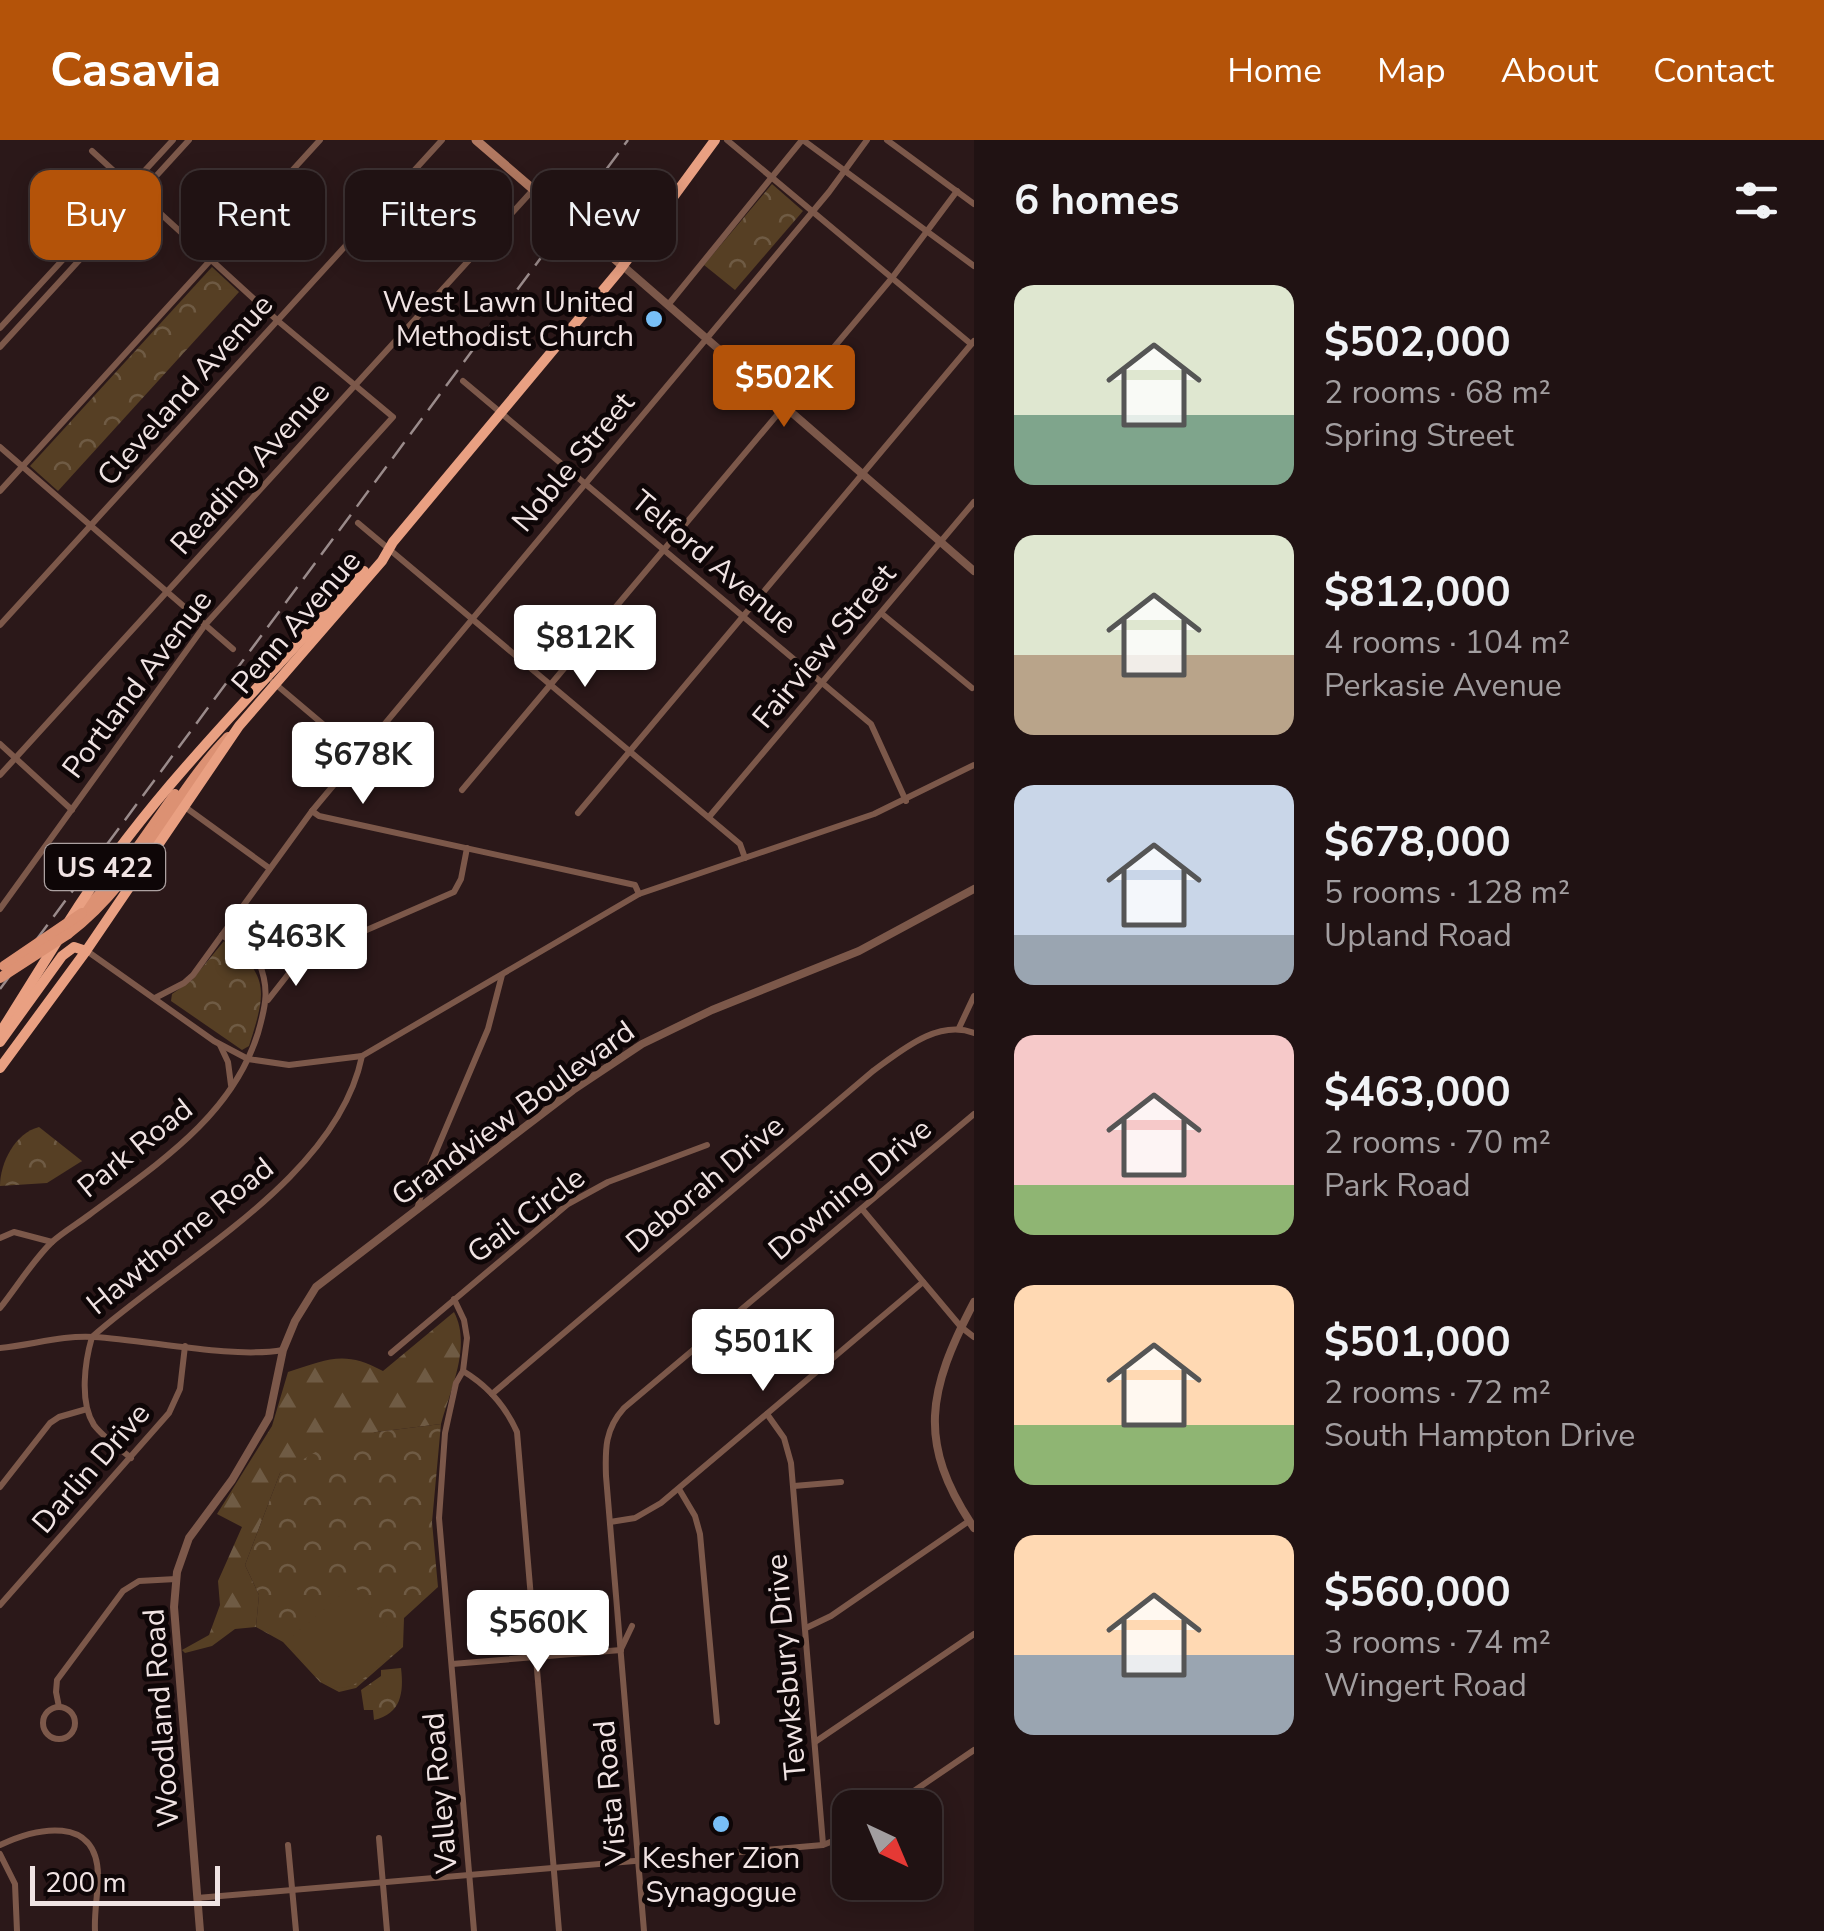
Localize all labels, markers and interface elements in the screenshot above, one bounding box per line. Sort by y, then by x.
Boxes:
text: Casavia [50,37,221,103]
text: Home [1227,47,1322,94]
text: Map [1377,47,1446,94]
text: About [1501,47,1598,94]
text: Contact [1653,47,1774,94]
chip: Buy [30,170,161,260]
chip: Rent [181,170,325,260]
chip: Filters [345,170,512,260]
chip: New [532,170,676,260]
text: 6 homes [1014,172,1179,229]
icon: filters [1729,173,1784,228]
place label: West Lawn United Methodist Church [383,282,634,357]
street label: Cleveland Avenue [88,286,283,495]
marker: West Lawn United Methodist Church [643,308,665,330]
text: $502,000 [1324,314,1511,371]
icon: home [1094,325,1214,445]
pin: $502K [714,345,854,430]
text: $502K [735,356,833,399]
text: 2 rooms · 68 m² [1324,371,1551,414]
street label: Reading Avenue [161,373,339,564]
street label: Noble Street [503,383,644,541]
text: Spring Street [1324,414,1514,457]
street label: Telford Avenue [622,481,805,644]
street label: Penn Avenue [222,542,370,703]
street label: Fairview Street [743,555,906,737]
text: $812,000 [1324,564,1511,621]
icon: home [1094,575,1214,695]
street label: Portland Avenue [53,582,222,787]
pin: $812K [515,605,655,690]
text: $812K [536,616,634,659]
text: 4 rooms · 104 m² [1324,621,1570,664]
text: Perkasie Avenue [1324,664,1562,707]
pin: $678K [293,722,433,807]
text: $678K [314,733,412,776]
text: $678,000 [1324,814,1511,871]
icon: home [1094,825,1214,945]
road number: US 422 [45,844,165,890]
text: 5 rooms · 128 m² [1324,871,1570,914]
pin: $463K [226,904,366,989]
text: Upland Road [1324,914,1512,957]
text: $463K [247,915,345,958]
street label: Grandview Boulevard [383,1011,643,1216]
text: $463,000 [1324,1064,1511,1121]
icon: home [1094,1075,1214,1195]
street label: Park Road [69,1089,202,1208]
street label: Deborah Drive [618,1106,793,1263]
street label: Downing Drive [760,1109,941,1270]
text: 2 rooms · 70 m² [1324,1121,1551,1164]
street label: Hawthorne Road [78,1148,282,1325]
street label: Gail Circle [459,1158,594,1273]
text: Park Road [1324,1164,1471,1207]
pin: $501K [693,1309,833,1394]
text: $501,000 [1324,1314,1511,1371]
text: $501K [714,1320,812,1363]
icon: home [1094,1325,1214,1445]
text: 2 rooms · 72 m² [1324,1371,1551,1414]
street label: Darlin Drive [23,1394,160,1542]
text: South Hampton Drive [1324,1414,1635,1457]
street label: Tewksbury Drive [756,1553,817,1781]
text: $560,000 [1324,1564,1511,1621]
icon: home [1094,1575,1214,1695]
pin: $560K [468,1590,608,1675]
text: $560K [489,1601,587,1644]
street label: Woodland Road [133,1607,190,1829]
text: 3 rooms · 74 m² [1324,1621,1551,1664]
text: Wingert Road [1324,1664,1527,1707]
street label: Valley Road [413,1711,468,1876]
street label: Vista Road [584,1719,637,1868]
north arrow [832,1790,942,1900]
map controls [832,1790,942,1900]
marker: Kesher Zion Synagogue [710,1813,732,1835]
place label: Kesher Zion Synagogue [642,1838,800,1913]
scale bar [30,1861,220,1906]
text: 200 m [45,1864,127,1902]

